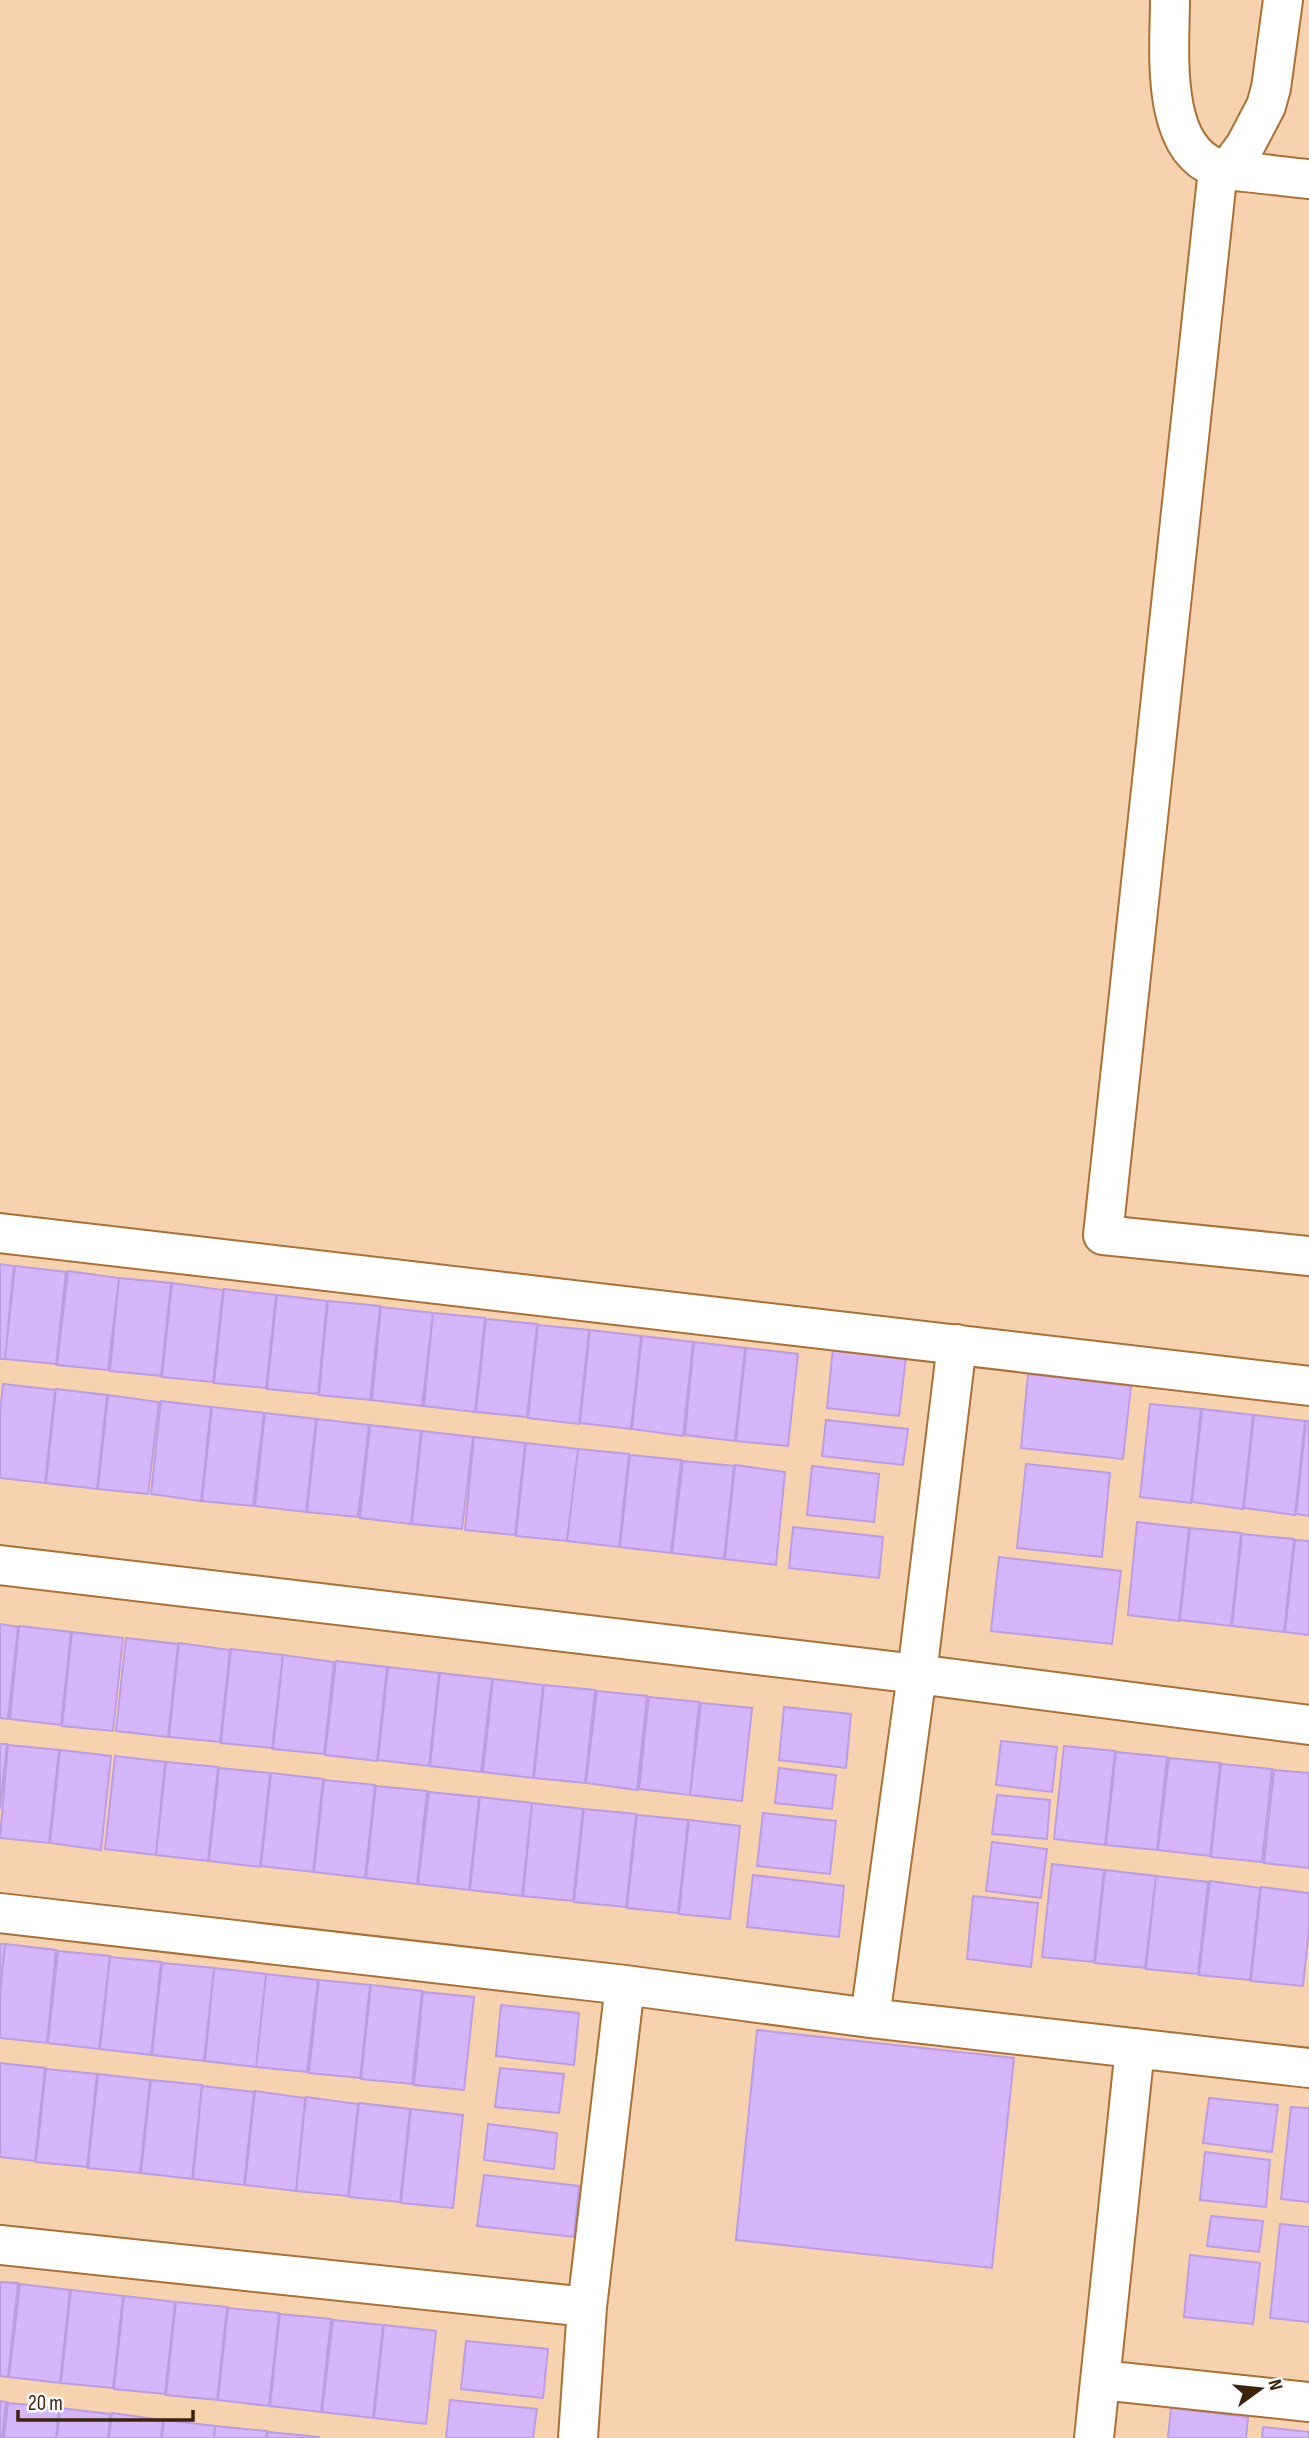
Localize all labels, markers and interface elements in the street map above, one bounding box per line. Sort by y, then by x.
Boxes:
north arrow [1225,2354,1295,2424]
text: N [1263,2377,1287,2393]
scale bar [18,2378,192,2422]
text: 20 m [28,2391,63,2416]

